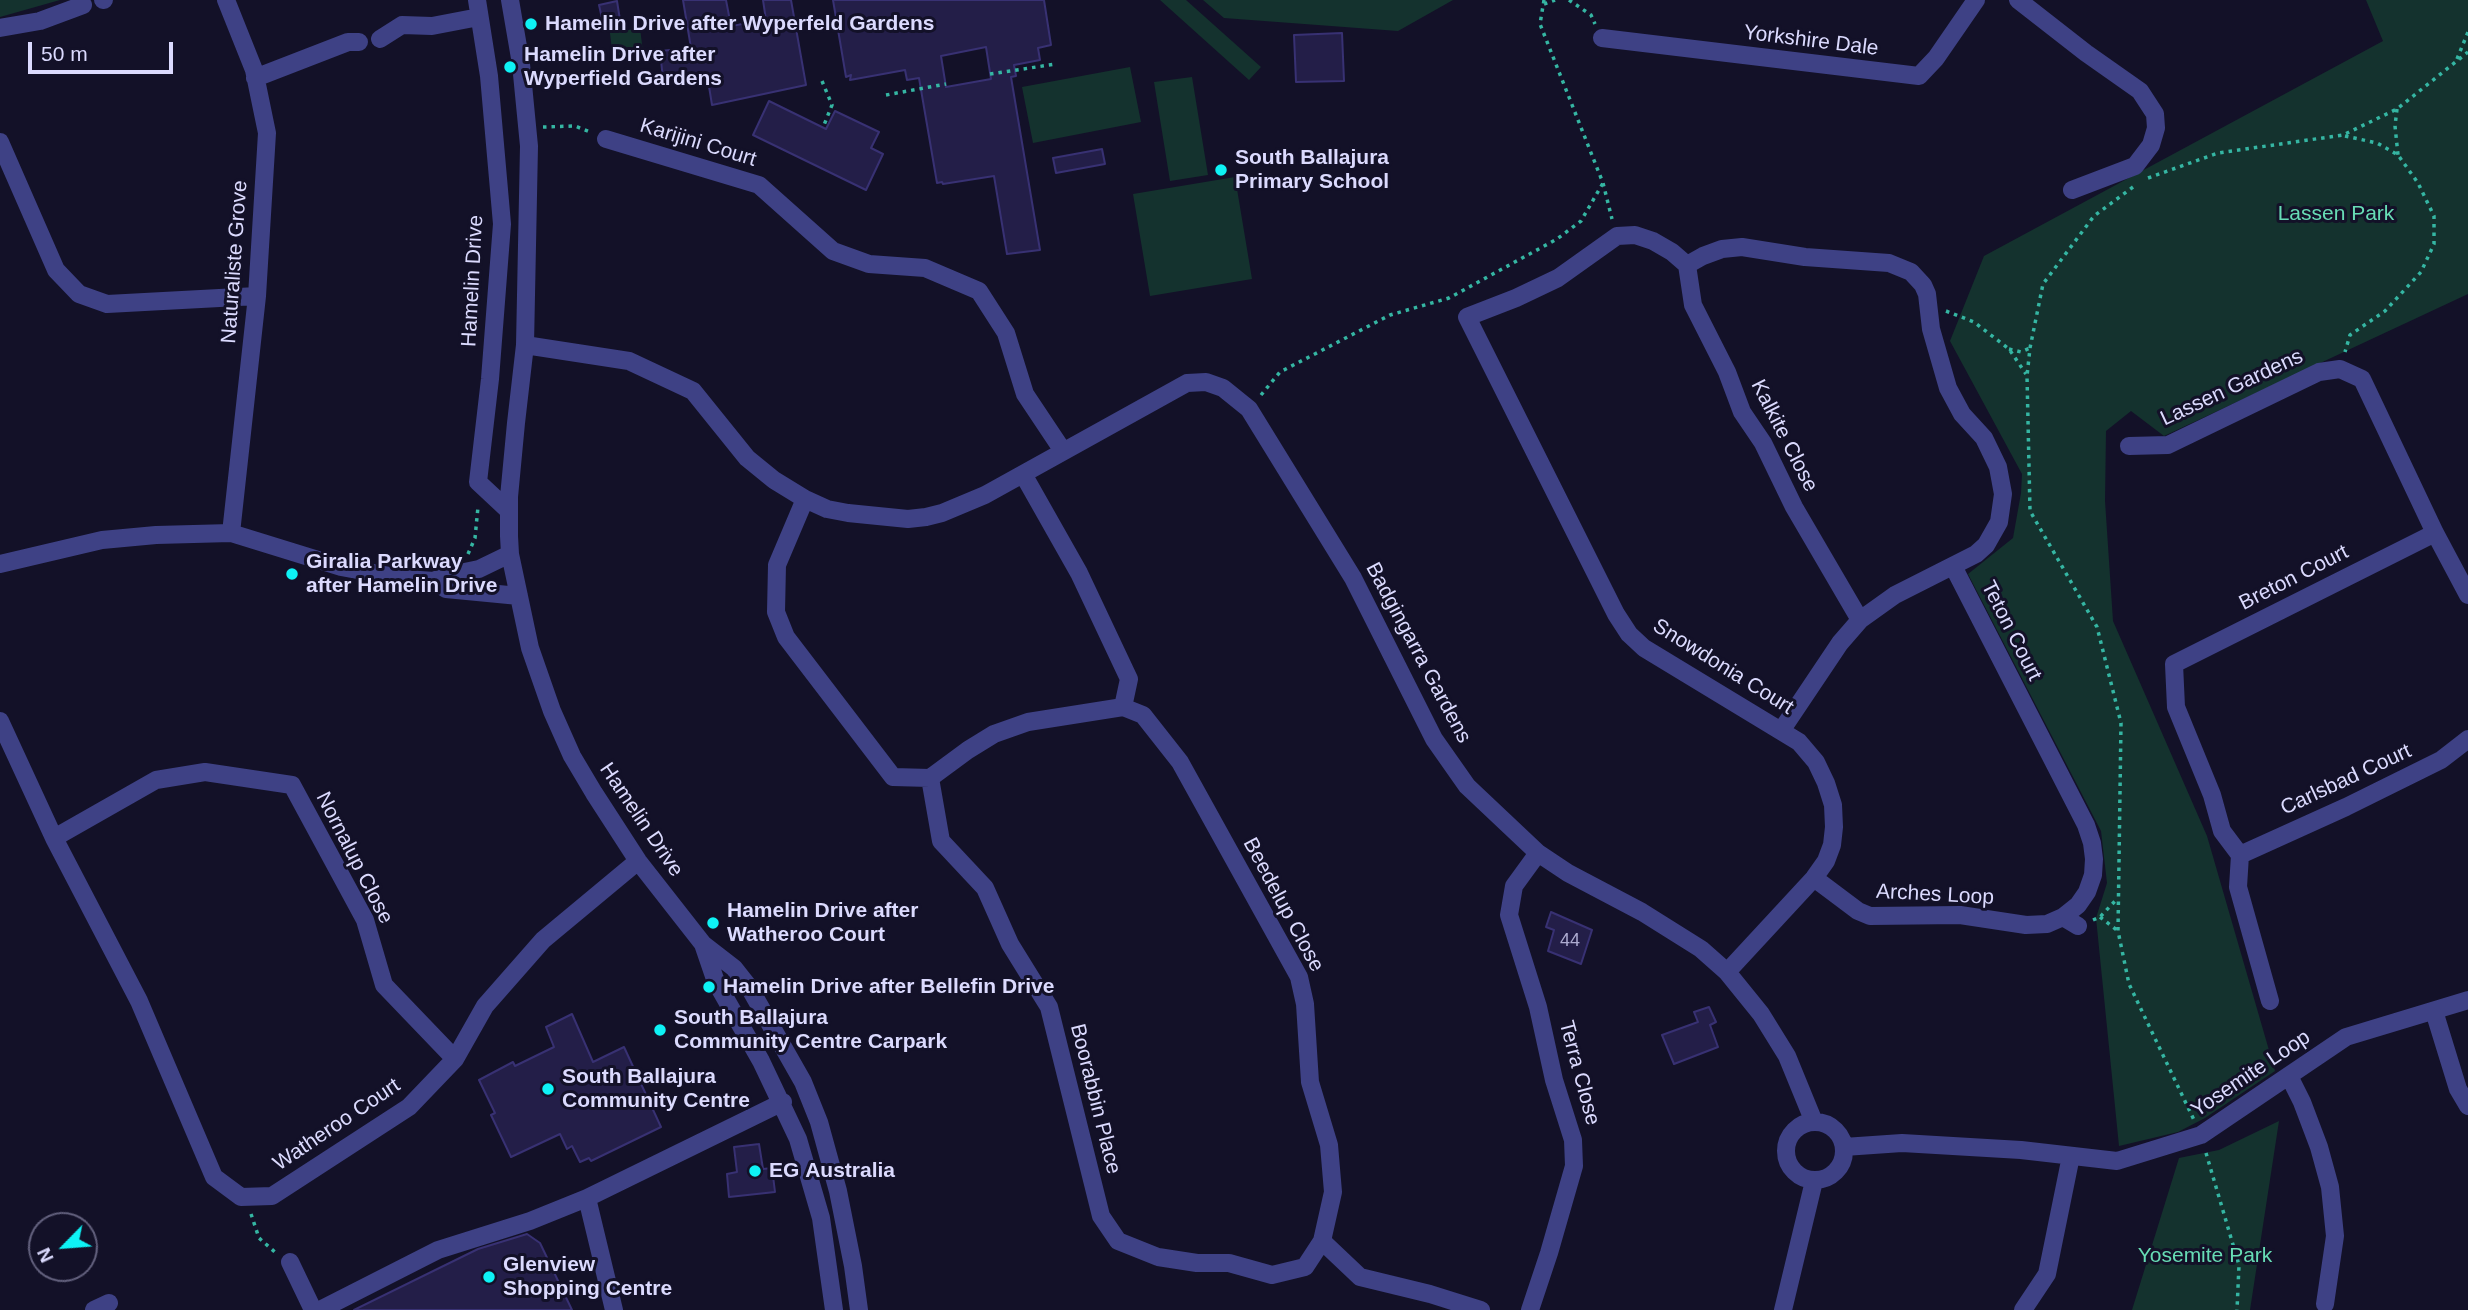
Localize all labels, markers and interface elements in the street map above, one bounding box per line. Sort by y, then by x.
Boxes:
place label: Hamelin Drive after Wyperfeld Gardens [545,11,934,37]
marker: Hamelin Drive after Wyperfeld Gardens [523,16,539,32]
street label: Yorkshire Dale [1742,20,1880,62]
scale bar [32,28,177,72]
text: 50 m [41,42,88,65]
place label: Hamelin Drive after Wyperfield Gardens [524,42,722,92]
marker: Hamelin Drive after Wyperfield Gardens [502,59,518,75]
street label: Karijini Court [637,113,759,173]
place label: South Ballajura Primary School [1235,145,1389,195]
marker: South Ballajura Primary School [1213,162,1229,178]
street label: Naturaliste Grove [217,180,253,344]
park label: Lassen Park [2278,201,2394,227]
street label: Hamelin Drive [457,214,489,348]
street label: Lassen Gardens [2157,344,2307,432]
street label: Kalkite Close [1745,376,1823,496]
street label: Breton Court [2235,540,2353,616]
place label: Giralia Parkway after Hamelin Drive [306,549,497,599]
street label: Badgingarra Gardens [1360,558,1476,748]
marker: Giralia Parkway after Hamelin Drive [284,566,300,582]
street label: Teton Court [1975,577,2047,685]
street label: Snowdonia Court [1648,614,1798,720]
street label: Carlsbad Court [2277,739,2415,821]
street label: Hamelin Drive [594,758,688,882]
street label: Nornalup Close [310,788,398,928]
street label: Beedelup Close [1237,834,1329,976]
street label: Arches Loop [1875,879,1995,911]
place label: Hamelin Drive after Watheroo Court [727,898,918,948]
marker: Hamelin Drive after Watheroo Court [705,915,721,931]
house number: 44 [1560,930,1580,952]
place label: Hamelin Drive after Bellefin Drive [723,974,1054,1000]
marker: Hamelin Drive after Bellefin Drive [701,979,717,995]
place label: South Ballajura Community Centre Carpark [674,1005,947,1055]
street label: Terra Close [1553,1018,1605,1128]
street label: Boorabbin Place [1064,1021,1126,1177]
marker: South Ballajura Community Centre Carpark [652,1022,668,1038]
street label: Yosemite Loop [2187,1025,2315,1123]
place label: South Ballajura Community Centre [562,1064,750,1114]
street label: Watheroo Court [269,1073,405,1177]
marker: South Ballajura Community Centre [540,1081,556,1097]
place label: EG Australia [769,1158,895,1184]
marker: EG Australia [747,1163,763,1179]
north arrow [28,1212,98,1282]
park label: Yosemite Park [2138,1243,2272,1269]
text: N [33,1245,58,1266]
place label: Glenview Shopping Centre [503,1252,672,1302]
marker: Glenview Shopping Centre [481,1269,497,1285]

